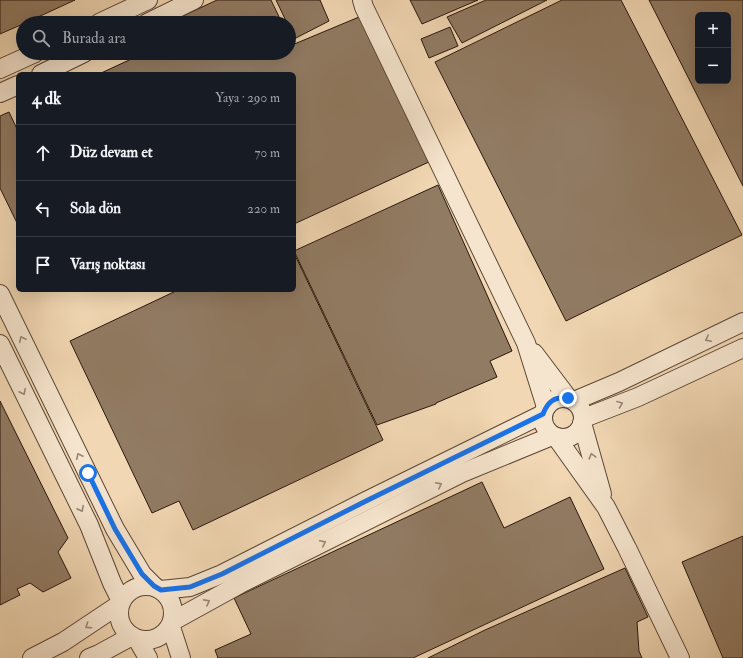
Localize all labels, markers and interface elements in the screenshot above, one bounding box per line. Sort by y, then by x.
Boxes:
map controls [695,12,731,84]
button: + [695,12,731,48]
search box [16,16,296,60]
icon: search [30,27,52,49]
text: Burada ara [62,29,126,48]
button: − [695,48,731,84]
text: 4 dk [32,88,61,109]
text: Yaya · 290 m [215,90,280,106]
icon: ahead [32,142,54,164]
text: Düz devam et [70,143,153,162]
text: 70 m [255,145,280,161]
icon: left [32,198,54,220]
text: Sola dön [70,199,121,218]
text: 220 m [247,201,280,217]
icon: arrive [32,254,54,276]
text: Varış noktası [70,255,145,274]
one-way arrow [705,334,712,342]
one-way arrow [19,336,27,344]
one-way arrow [19,388,26,395]
route end [559,389,577,407]
one-way arrow [616,400,623,408]
one-way arrow [588,452,596,459]
one-way arrow [76,453,84,460]
route start [79,464,97,482]
one-way arrow [435,482,443,490]
one-way arrow [76,504,84,512]
one-way arrow [319,540,326,548]
one-way arrow [203,599,211,607]
one-way arrow [85,621,92,629]

